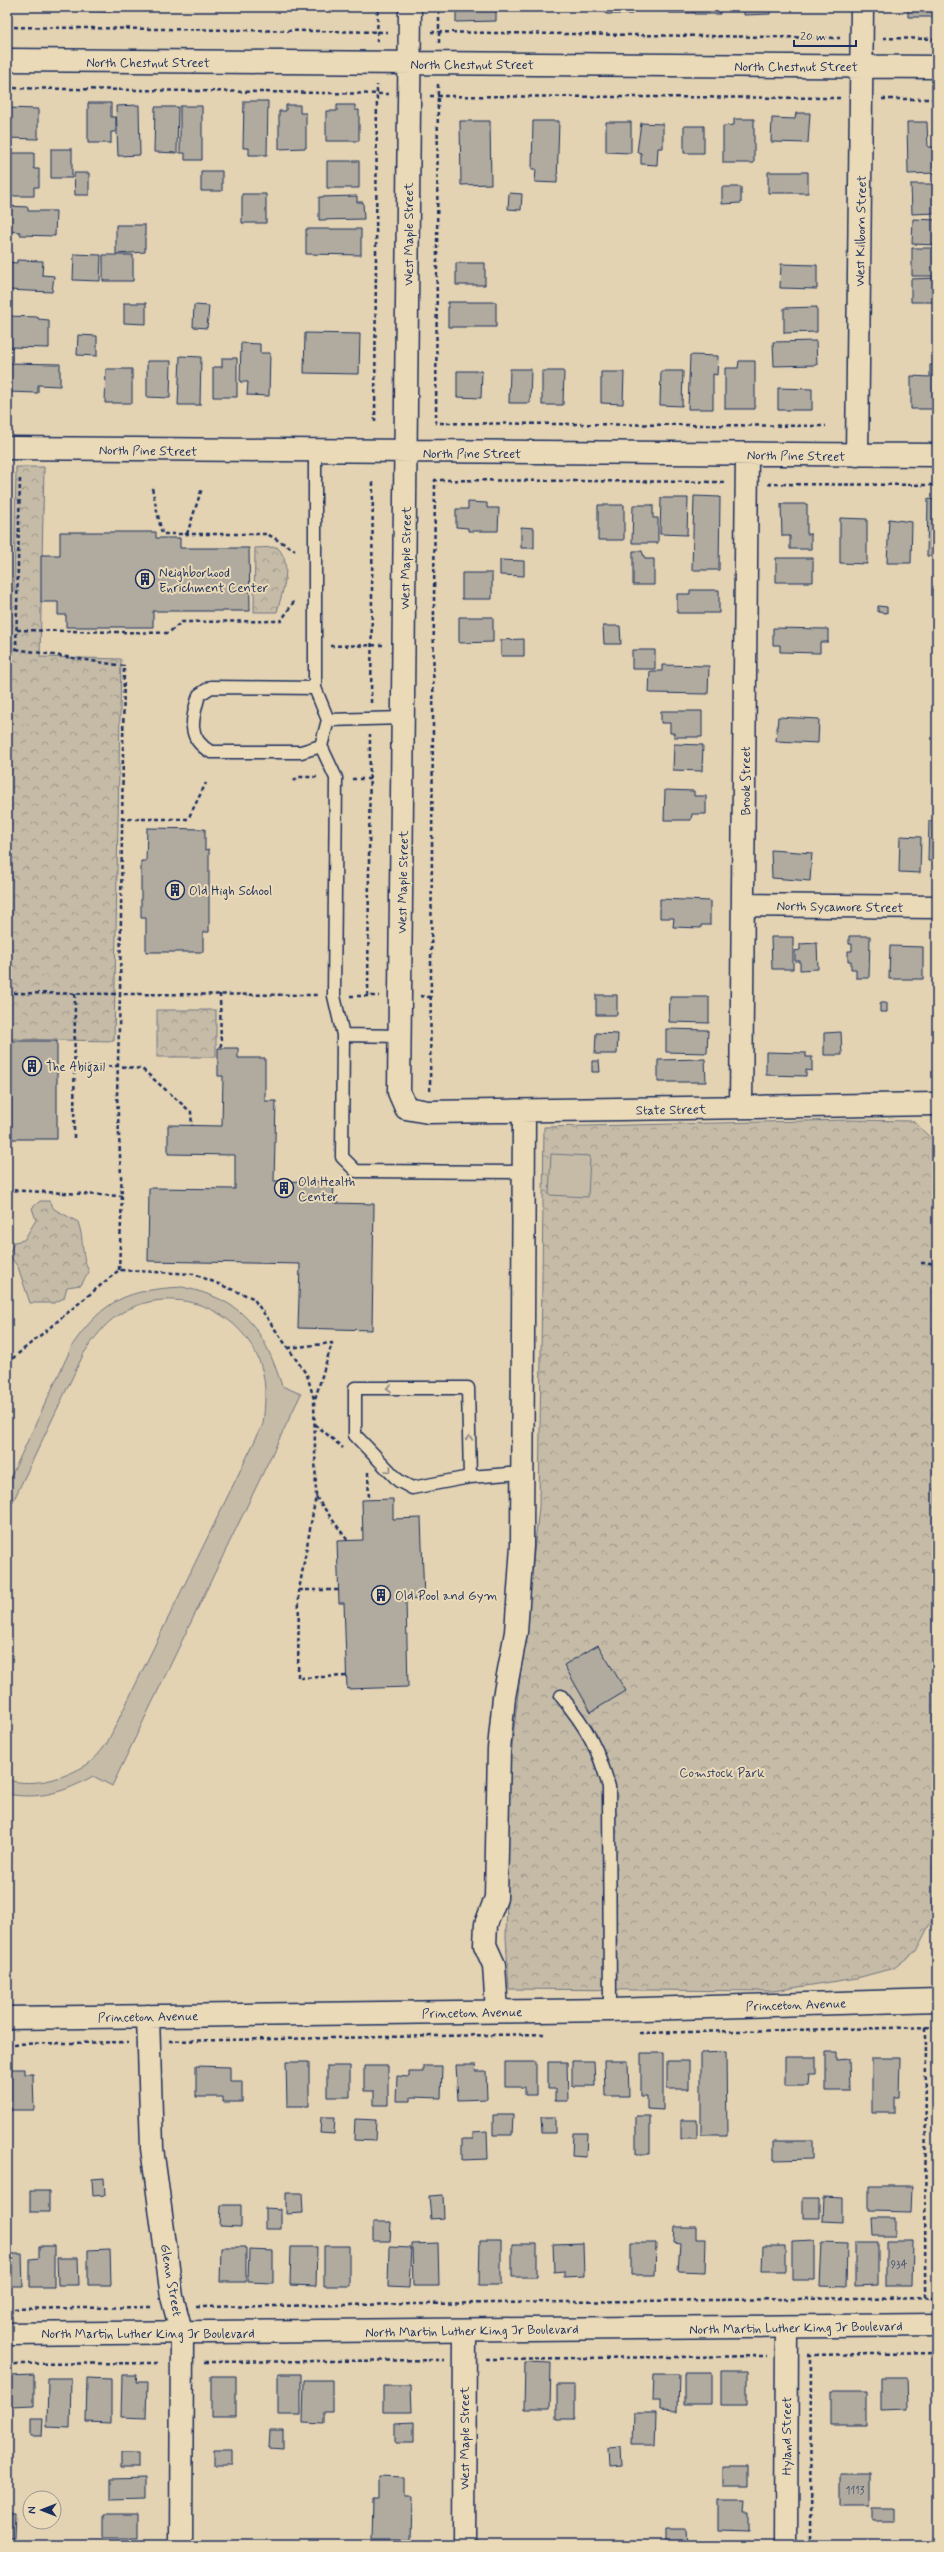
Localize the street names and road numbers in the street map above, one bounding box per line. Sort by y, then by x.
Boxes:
street label: North Chestnut Street [86,55,210,72]
street label: North Chestnut Street [410,57,534,74]
street label: North Chestnut Street [734,59,858,76]
street label: West Kilborn Street [852,175,871,287]
street label: West Maple Street [401,182,418,286]
street label: North Pine Street [99,442,197,461]
street label: North Pine Street [423,446,521,463]
street label: North Pine Street [747,447,845,466]
street label: West Maple Street [397,506,416,610]
street label: Brook Street [738,746,755,816]
street label: West Maple Street [394,830,413,934]
street label: North Sycamore Street [776,898,904,917]
street label: State Street [636,1101,707,1120]
street label: Princeton Avenue [745,1995,847,2016]
street label: Princeton Avenue [422,2004,523,2023]
street label: Princeton Avenue [98,2008,199,2027]
street label: Glenn Street [156,2243,185,2318]
street label: North Martin Luther King Jr Boulevard [689,2318,903,2339]
street label: North Martin Luther King Jr Boulevard [365,2321,579,2342]
street label: North Martin Luther King Jr Boulevard [41,2326,255,2343]
street label: West Maple Street [457,2386,474,2490]
street label: Hyland Street [779,2397,796,2475]

